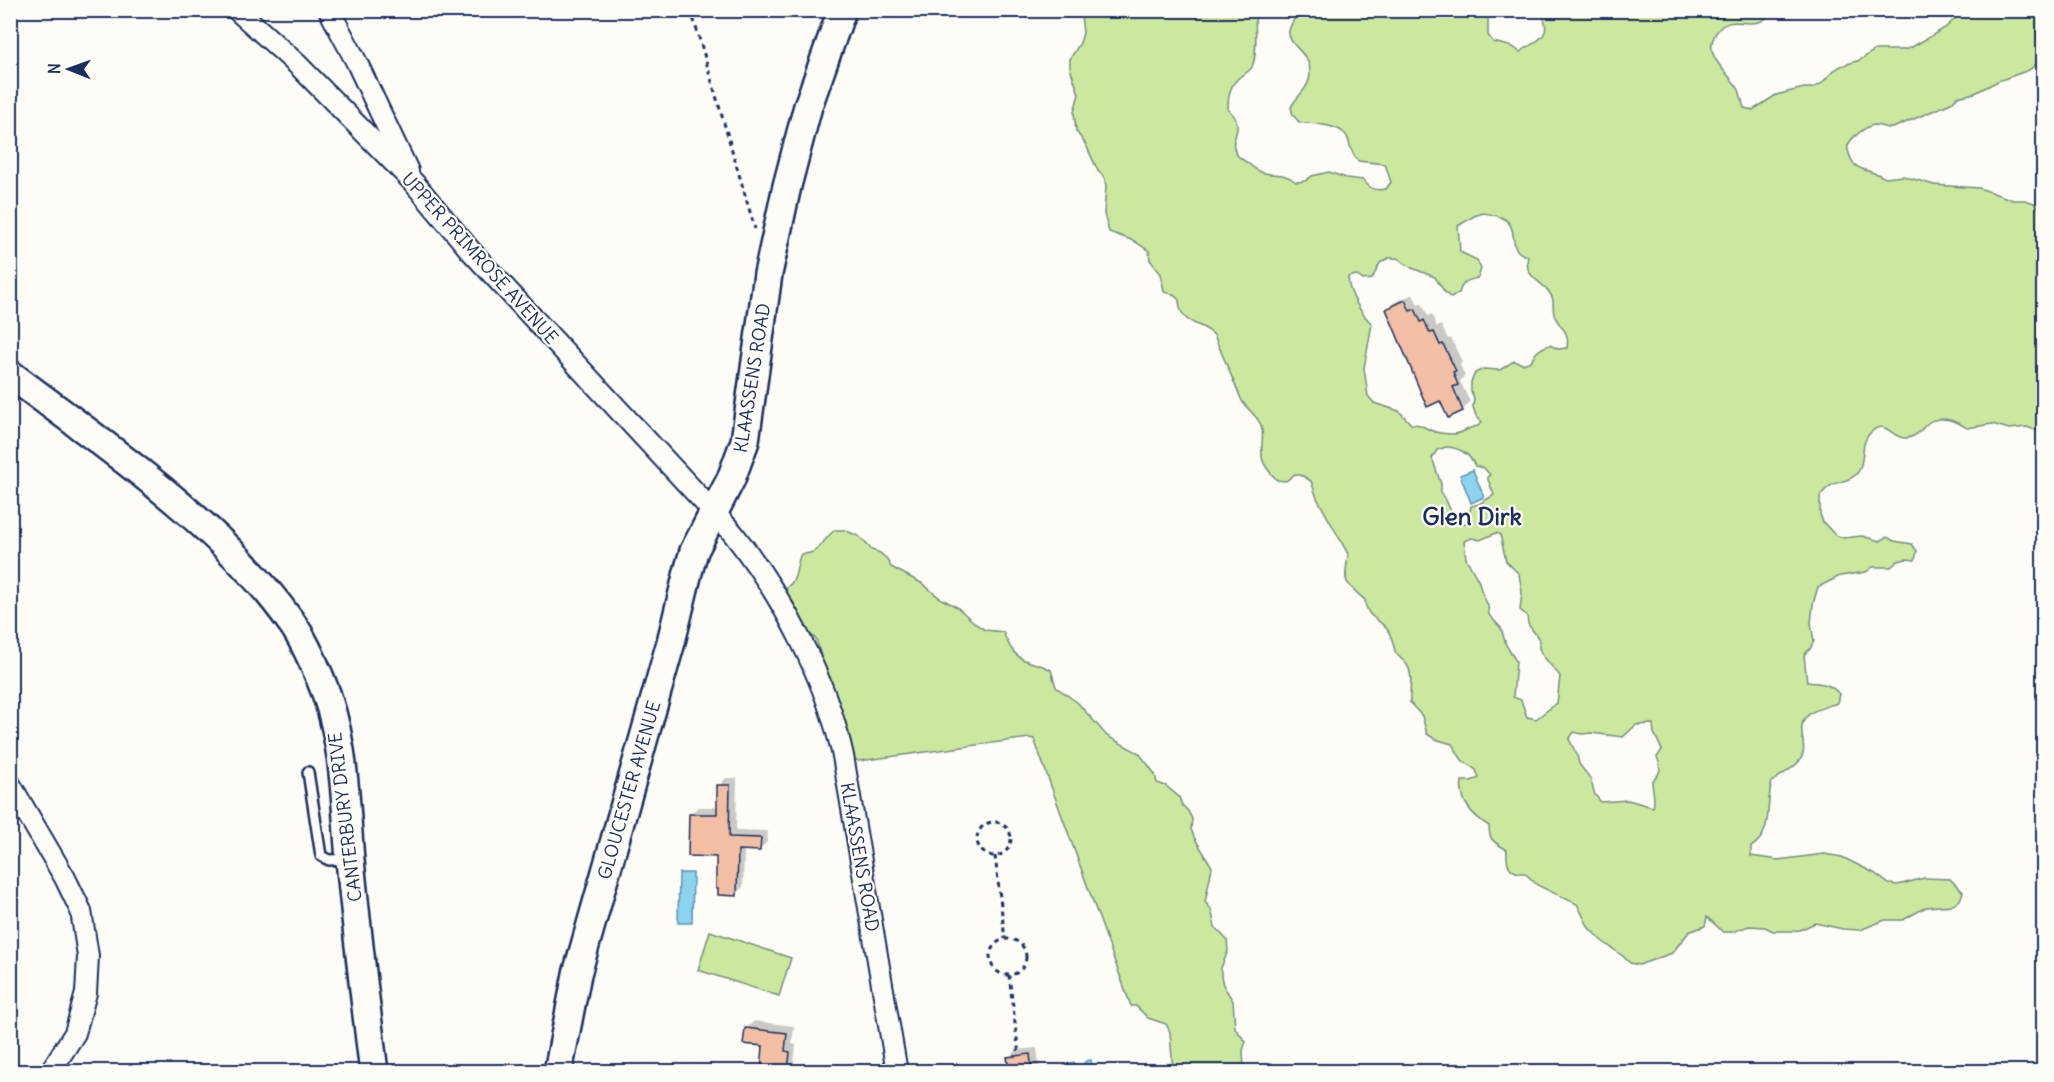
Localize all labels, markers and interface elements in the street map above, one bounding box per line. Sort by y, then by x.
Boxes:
north arrow [39,39,99,99]
text: N [44,63,64,74]
street label: UPPER PRIMROSE AVENUE [397,167,563,349]
street label: KLAASSENS ROAD [729,302,775,454]
district label: Glen Dirk [1422,501,1522,531]
street label: GLOUCESTER AVENUE [593,698,665,882]
street label: CANTERBURY DRIVE [323,731,367,903]
street label: KLAASSENS ROAD [836,781,884,933]

